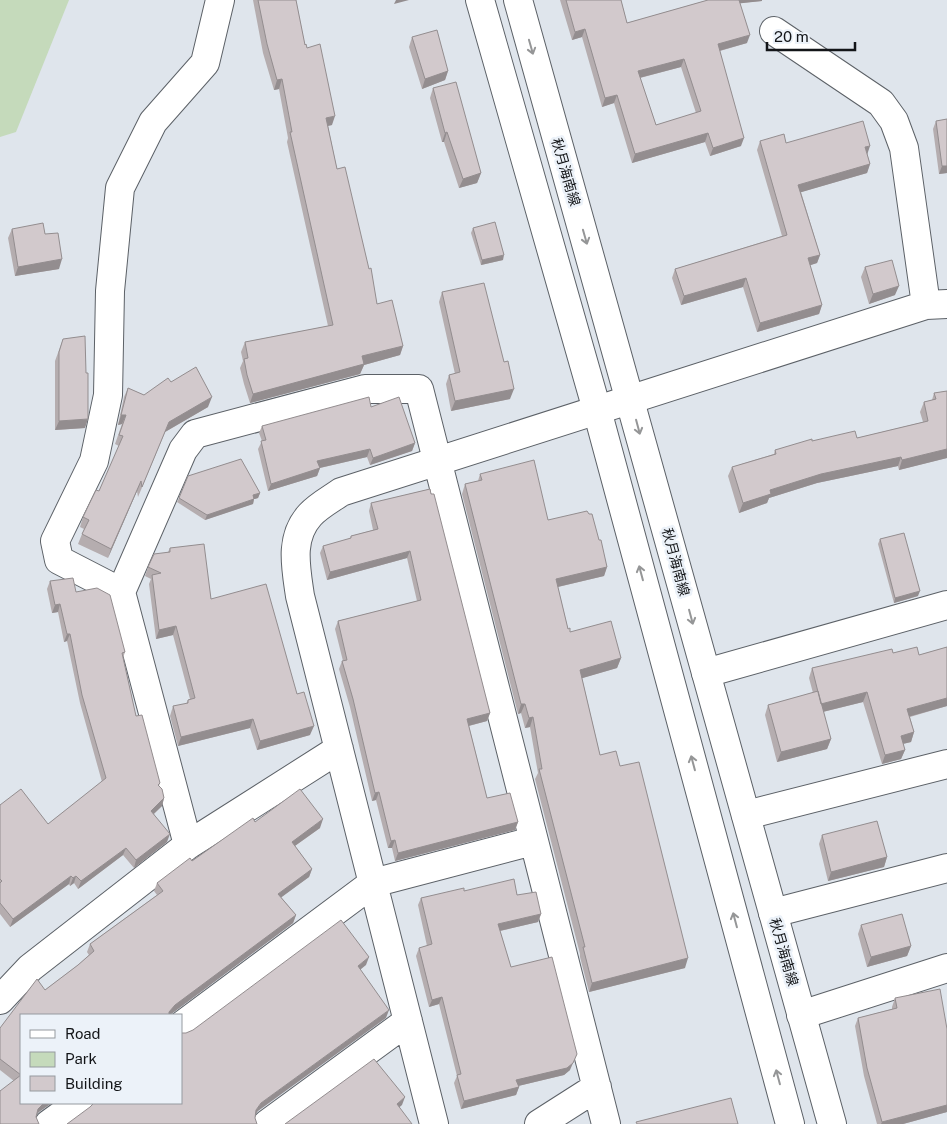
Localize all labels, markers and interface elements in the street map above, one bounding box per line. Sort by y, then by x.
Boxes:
scale bar [767,20,854,52]
text: 20 m [774,28,809,45]
one-way arrow [527,38,537,54]
street label: 秋月海南線 [549,136,583,208]
one-way arrow [581,229,590,245]
one-way arrow [634,419,644,435]
street label: 秋月海南線 [659,526,693,598]
one-way arrow [636,565,646,581]
one-way arrow [687,609,696,625]
one-way arrow [688,756,697,772]
one-way arrow [730,913,740,929]
street label: 秋月海南線 [767,916,801,988]
legend [20,1014,182,1104]
text: Road [65,1025,101,1042]
text: Park [65,1050,97,1067]
one-way arrow [772,1069,782,1085]
text: Building [65,1075,123,1092]

